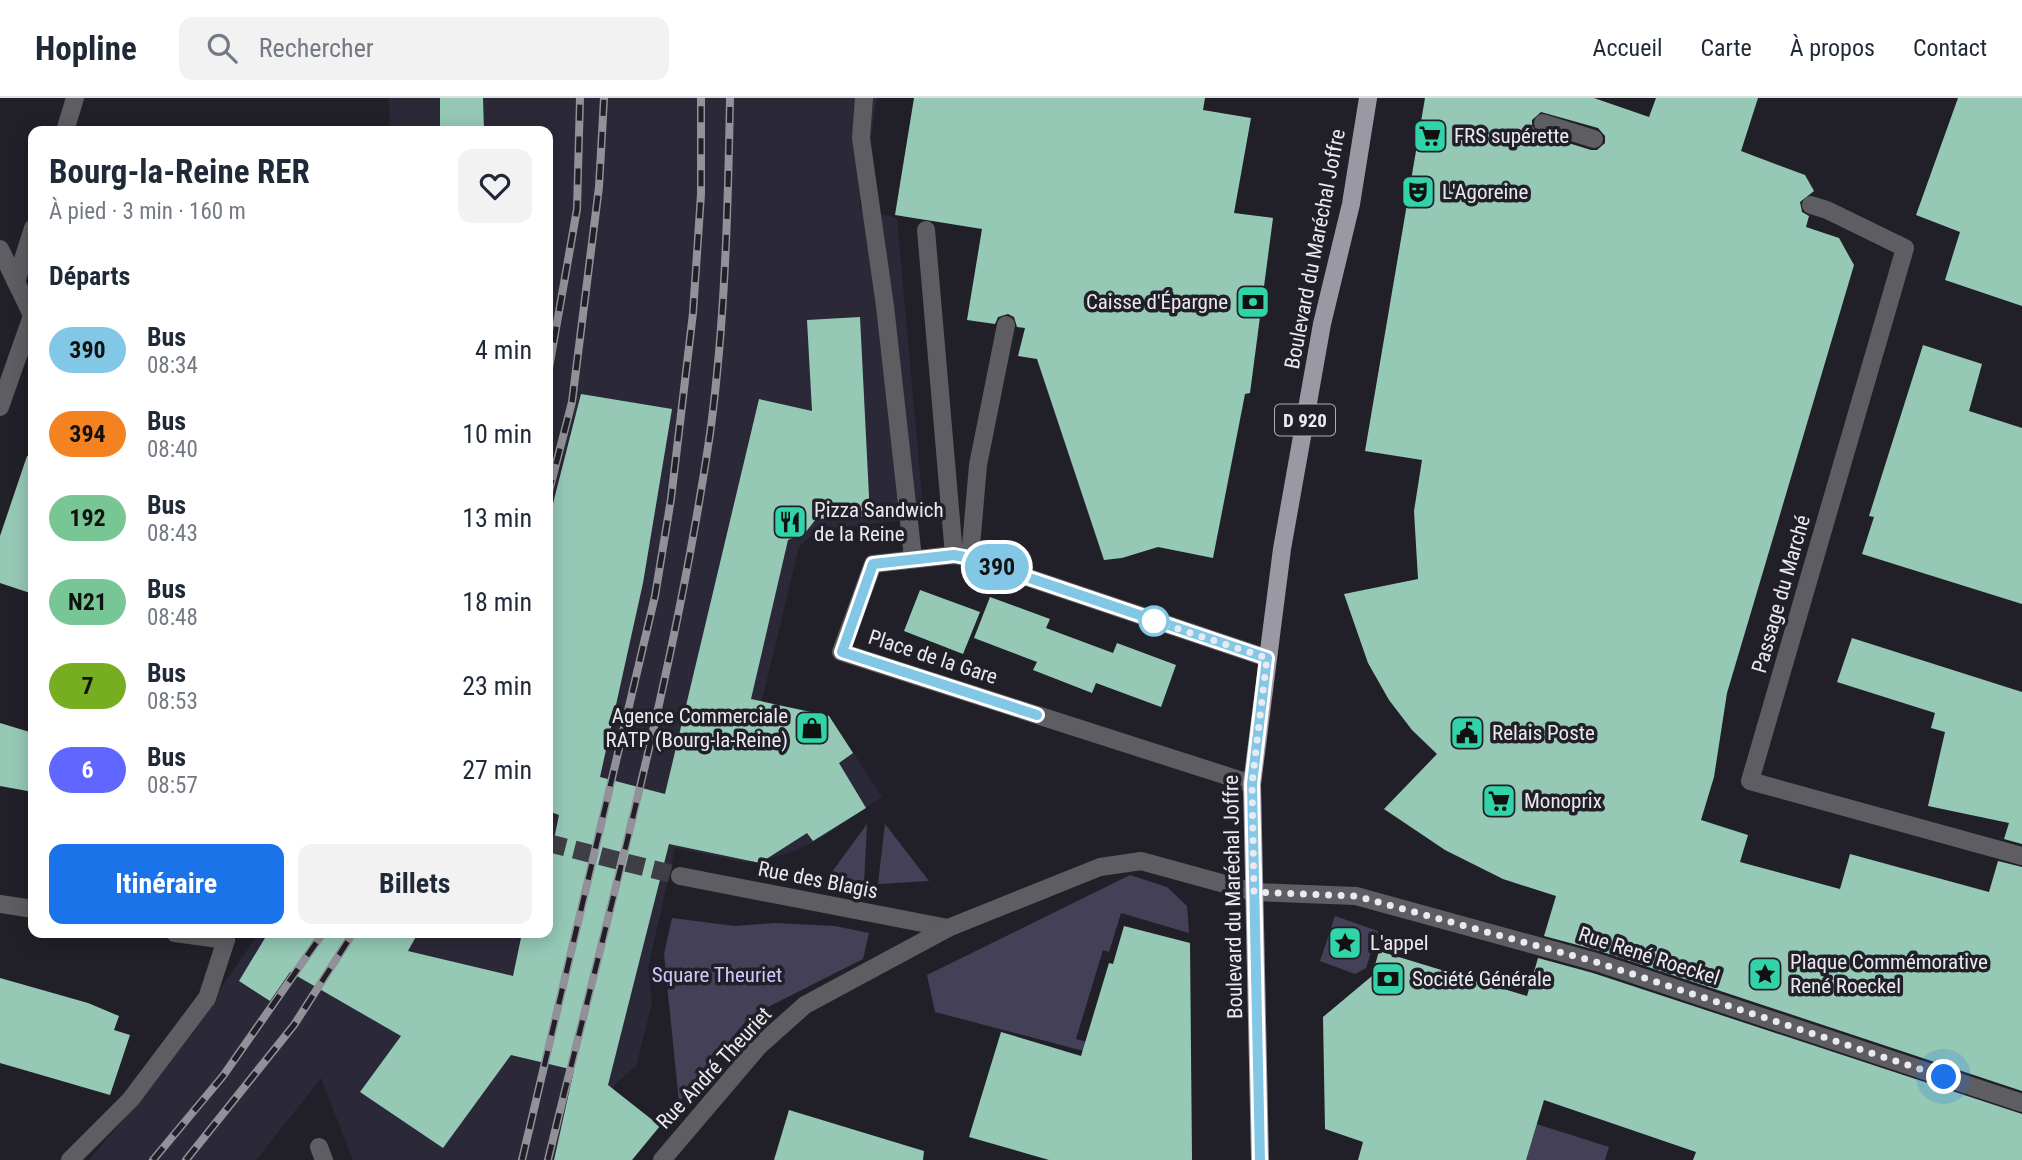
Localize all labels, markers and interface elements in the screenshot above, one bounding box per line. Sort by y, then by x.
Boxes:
search box [179,17,669,80]
text: Hopline [35,29,137,68]
icon: search [203,29,241,67]
text: Rechercher [259,33,374,63]
text: Accueil [1593,34,1662,62]
text: Carte [1700,34,1752,62]
text: À propos [1790,34,1875,62]
text: Contact [1913,34,1987,62]
supermarket icon: FRS supérette [1411,117,1449,155]
place label: FRS supérette [1454,124,1569,148]
street label: Boulevard du Maréchal Joffre [1280,127,1350,371]
button: heart [458,149,532,223]
text: Bourg-la-Reine RER [49,152,310,191]
theatre icon: L'Agoreine [1399,173,1437,211]
place label: L'Agoreine [1442,180,1528,204]
text: À pied · 3 min · 160 m [49,198,246,225]
text: Départs [49,261,130,291]
bank icon: Caisse d'Épargne [1234,283,1272,321]
place label: Caisse d'Épargne [1086,290,1228,314]
text: Bus [147,322,186,352]
text: 4 min [475,335,532,365]
text: 390 [69,336,106,364]
text: 08:34 [147,352,198,379]
road number: D 920 [1275,404,1335,436]
text: Bus [147,406,186,436]
text: 10 min [462,419,532,449]
text: 394 [69,420,106,448]
text: 08:40 [147,436,198,463]
text: Bus [147,490,186,520]
place label: Pizza Sandwich de la Reine [814,498,944,546]
text: 13 min [462,503,532,533]
restaurant icon: Pizza Sandwich de la Reine [771,503,809,541]
text: 192 [69,504,106,532]
street label: Passage du Marché [1747,512,1815,676]
text: 08:43 [147,520,198,547]
line badge: 390 [957,544,1037,590]
text: 390 [979,553,1015,581]
text: Bus [147,574,186,604]
text: 18 min [462,587,532,617]
text: N21 [68,588,107,616]
text: 08:48 [147,604,198,631]
unlabelled marker [1139,606,1169,636]
street label: Place de la Gare [865,625,1001,689]
text: Bus [147,658,186,688]
text: 23 min [462,671,532,701]
text: 7 [81,672,94,700]
text: 08:53 [147,688,198,715]
place label: Agence Commerciale RATP (Bourg-la-Reine) [606,704,788,752]
shop icon: Agence Commerciale RATP (Bourg-la-Reine) [793,709,831,747]
public building icon: Relais Poste [1448,714,1486,752]
place label: Relais Poste [1492,721,1595,745]
text: Bus [147,742,186,772]
text: 27 min [462,755,532,785]
text: 6 [81,756,94,784]
text: 08:57 [147,772,198,799]
street label: Boulevard du Maréchal Joffre [1219,775,1247,1019]
supermarket icon: Monoprix [1480,782,1518,820]
place label: Monoprix [1524,789,1602,813]
button: Itinéraire [49,844,284,924]
button: Billets [298,844,532,924]
street label: Rue des Blagis [756,857,880,903]
street label: Rue René Roeckel [1575,922,1723,990]
place icon: L'appel [1326,924,1364,962]
place label: L'appel [1370,931,1429,955]
place label: Plaque Commémorative René Roeckel [1790,950,1988,998]
place icon: Plaque Commémorative René Roeckel [1746,955,1784,993]
bank icon: Société Générale [1369,960,1407,998]
park label: Square Theuriet [652,963,782,987]
place label: Société Générale [1412,967,1552,991]
street label: Rue André Theuriet [652,1002,776,1134]
your location [1926,1059,1961,1094]

